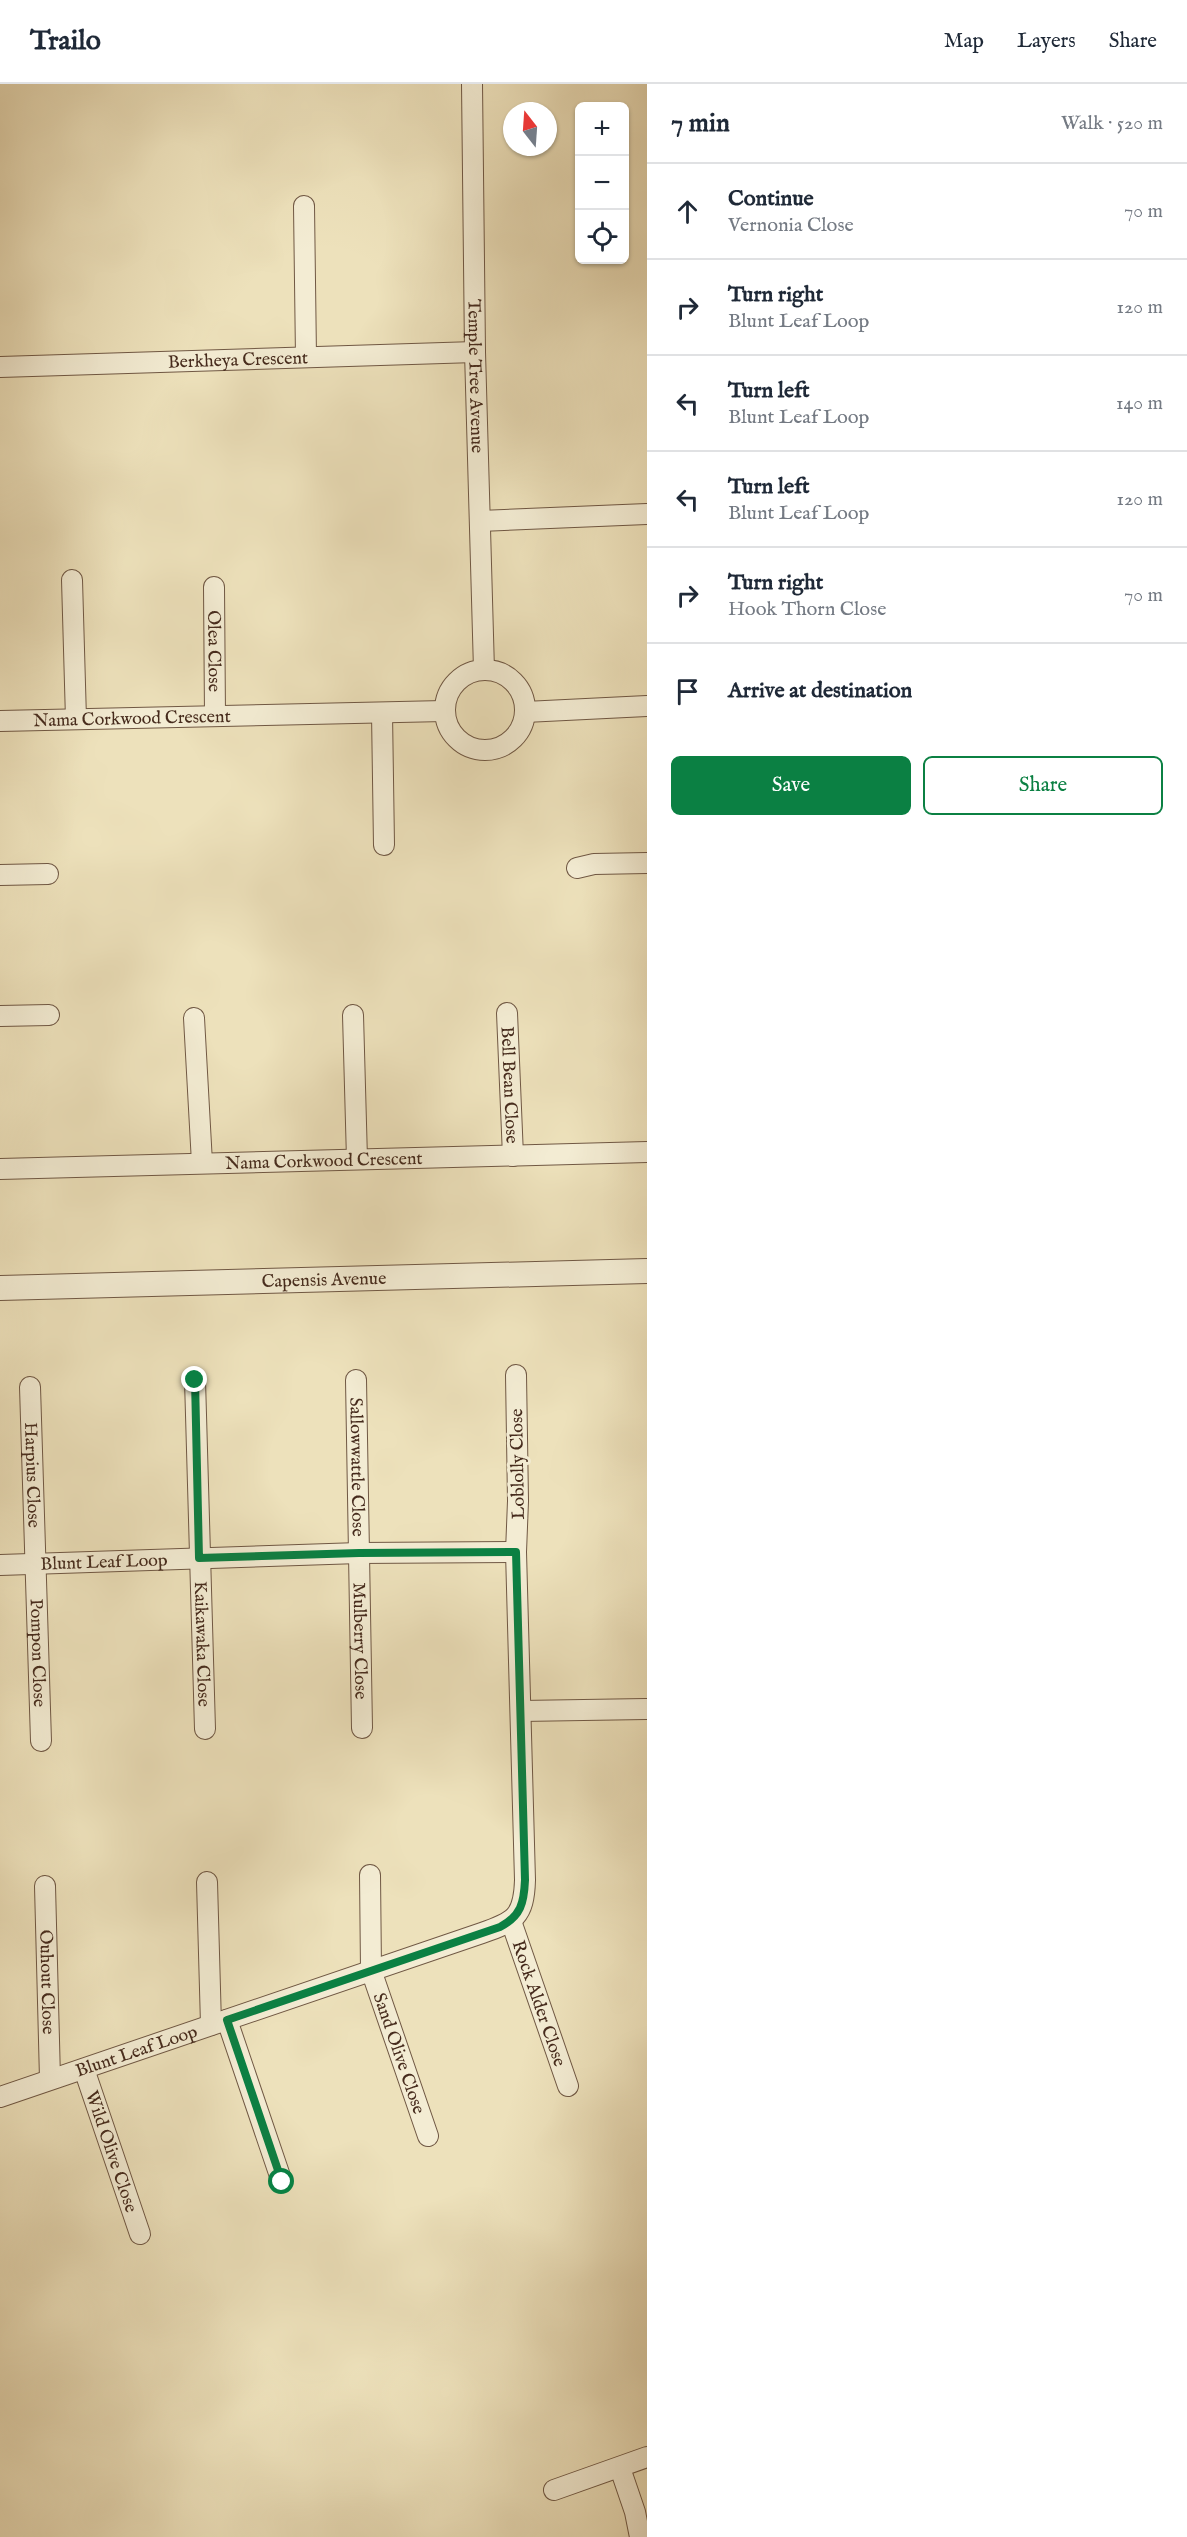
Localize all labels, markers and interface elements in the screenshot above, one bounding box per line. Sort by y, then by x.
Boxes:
text: Trailo [30,24,101,59]
text: Map [944,28,984,55]
text: Layers [1017,28,1076,55]
text: Share [1109,28,1157,55]
north arrow [503,102,557,156]
map controls [575,102,629,264]
button: + [575,102,629,156]
text: 7 min [671,107,730,140]
text: Walk · 520 m [1061,111,1163,136]
button: − [575,156,629,210]
text: Continue [728,185,814,213]
icon: ahead [671,195,704,228]
text: 70 m [1124,199,1163,224]
button: locate [575,210,629,264]
text: Vernonia Close [728,213,854,238]
text: Turn right [728,281,823,309]
icon: right [671,291,704,324]
text: 120 m [1117,295,1163,320]
street label: Temple Tree Avenue [461,299,488,453]
text: Blunt Leaf Loop [728,309,869,334]
street label: Berkheya Crescent [167,347,308,375]
text: Turn left [728,377,810,405]
icon: left [671,387,704,420]
text: 140 m [1116,391,1163,416]
text: Blunt Leaf Loop [728,405,869,430]
text: Turn left [728,473,810,501]
icon: left [671,483,704,516]
text: 120 m [1117,487,1163,512]
text: Blunt Leaf Loop [728,501,869,526]
text: Turn right [728,569,823,597]
icon: right [671,579,704,612]
text: 70 m [1124,583,1163,608]
text: Hook Thorn Close [728,597,886,622]
street label: Olea Close [201,610,225,692]
icon: arrive [671,675,704,708]
text: Arrive at destination [728,677,912,705]
street label: Nama Corkwood Crescent [33,706,231,733]
button: Save [671,756,911,815]
button: Share [923,756,1163,815]
street label: Bell Bean Close [495,1026,522,1144]
street label: Nama Corkwood Crescent [225,1148,423,1176]
street label: Capensis Avenue [261,1268,387,1294]
route end [181,1366,207,1392]
street label: Sallowwattle Close [343,1397,369,1537]
street label: Loblolly Close [506,1408,531,1520]
street label: Harpius Close [18,1422,44,1528]
street label: Blunt Leaf Loop [40,1549,168,1577]
street label: Kaikawaka Close [188,1581,214,1707]
street label: Mulberry Close [346,1582,372,1700]
street label: Pompon Close [24,1598,50,1708]
street label: Ouhout Close [33,1929,59,2035]
street label: Rock Alder Close [506,1938,570,2070]
street label: Sand Olive Close [367,1990,430,2117]
street label: Blunt Leaf Loop [73,2021,201,2083]
street label: Wild Olive Close [79,2088,142,2216]
route start [268,2168,294,2194]

